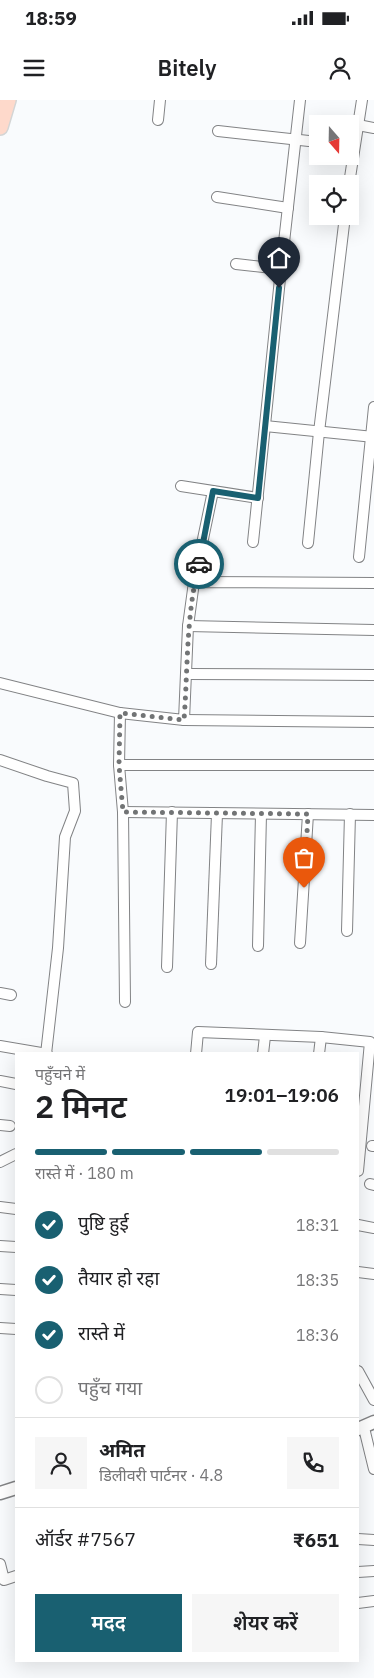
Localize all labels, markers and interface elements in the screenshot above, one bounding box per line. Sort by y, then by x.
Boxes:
text: 18:59 [25,6,77,30]
text: Bitely [158,53,216,82]
icon: menu [20,54,48,82]
icon: person [326,54,354,82]
north arrow [309,115,359,165]
map controls [309,115,359,225]
button: locate [309,175,359,225]
pin [258,237,300,288]
icon: home [265,244,293,272]
courier [174,539,224,589]
icon: car [185,550,213,578]
pin [283,837,325,888]
icon: bag [290,844,318,872]
text: पहुँचने में [35,1064,85,1084]
text: 19:01–19:06 [225,1083,339,1107]
text: 2 मिनट [35,1085,127,1127]
text: रास्ते में · 180 m [35,1163,134,1183]
icon: check [35,1211,63,1239]
text: पुष्टि हुई [78,1211,129,1235]
text: 18:31 [296,1215,339,1235]
icon: check [35,1266,63,1294]
text: तैयार हो रहा [78,1266,159,1290]
text: 18:35 [296,1270,339,1290]
icon: check [35,1321,63,1349]
text: रास्ते में [78,1321,125,1345]
text: 18:36 [296,1325,339,1345]
text: पहुँच गया [78,1376,142,1400]
button: person [35,1437,87,1489]
button: phone [287,1437,339,1489]
text: अमित [99,1438,145,1462]
text: डिलीवरी पार्टनर · 4.8 [99,1465,223,1485]
text: ऑर्डर #7567 [35,1527,136,1551]
text: ₹651 [293,1528,339,1552]
button: मदद [35,1594,182,1652]
button: शेयर करें [192,1594,339,1652]

